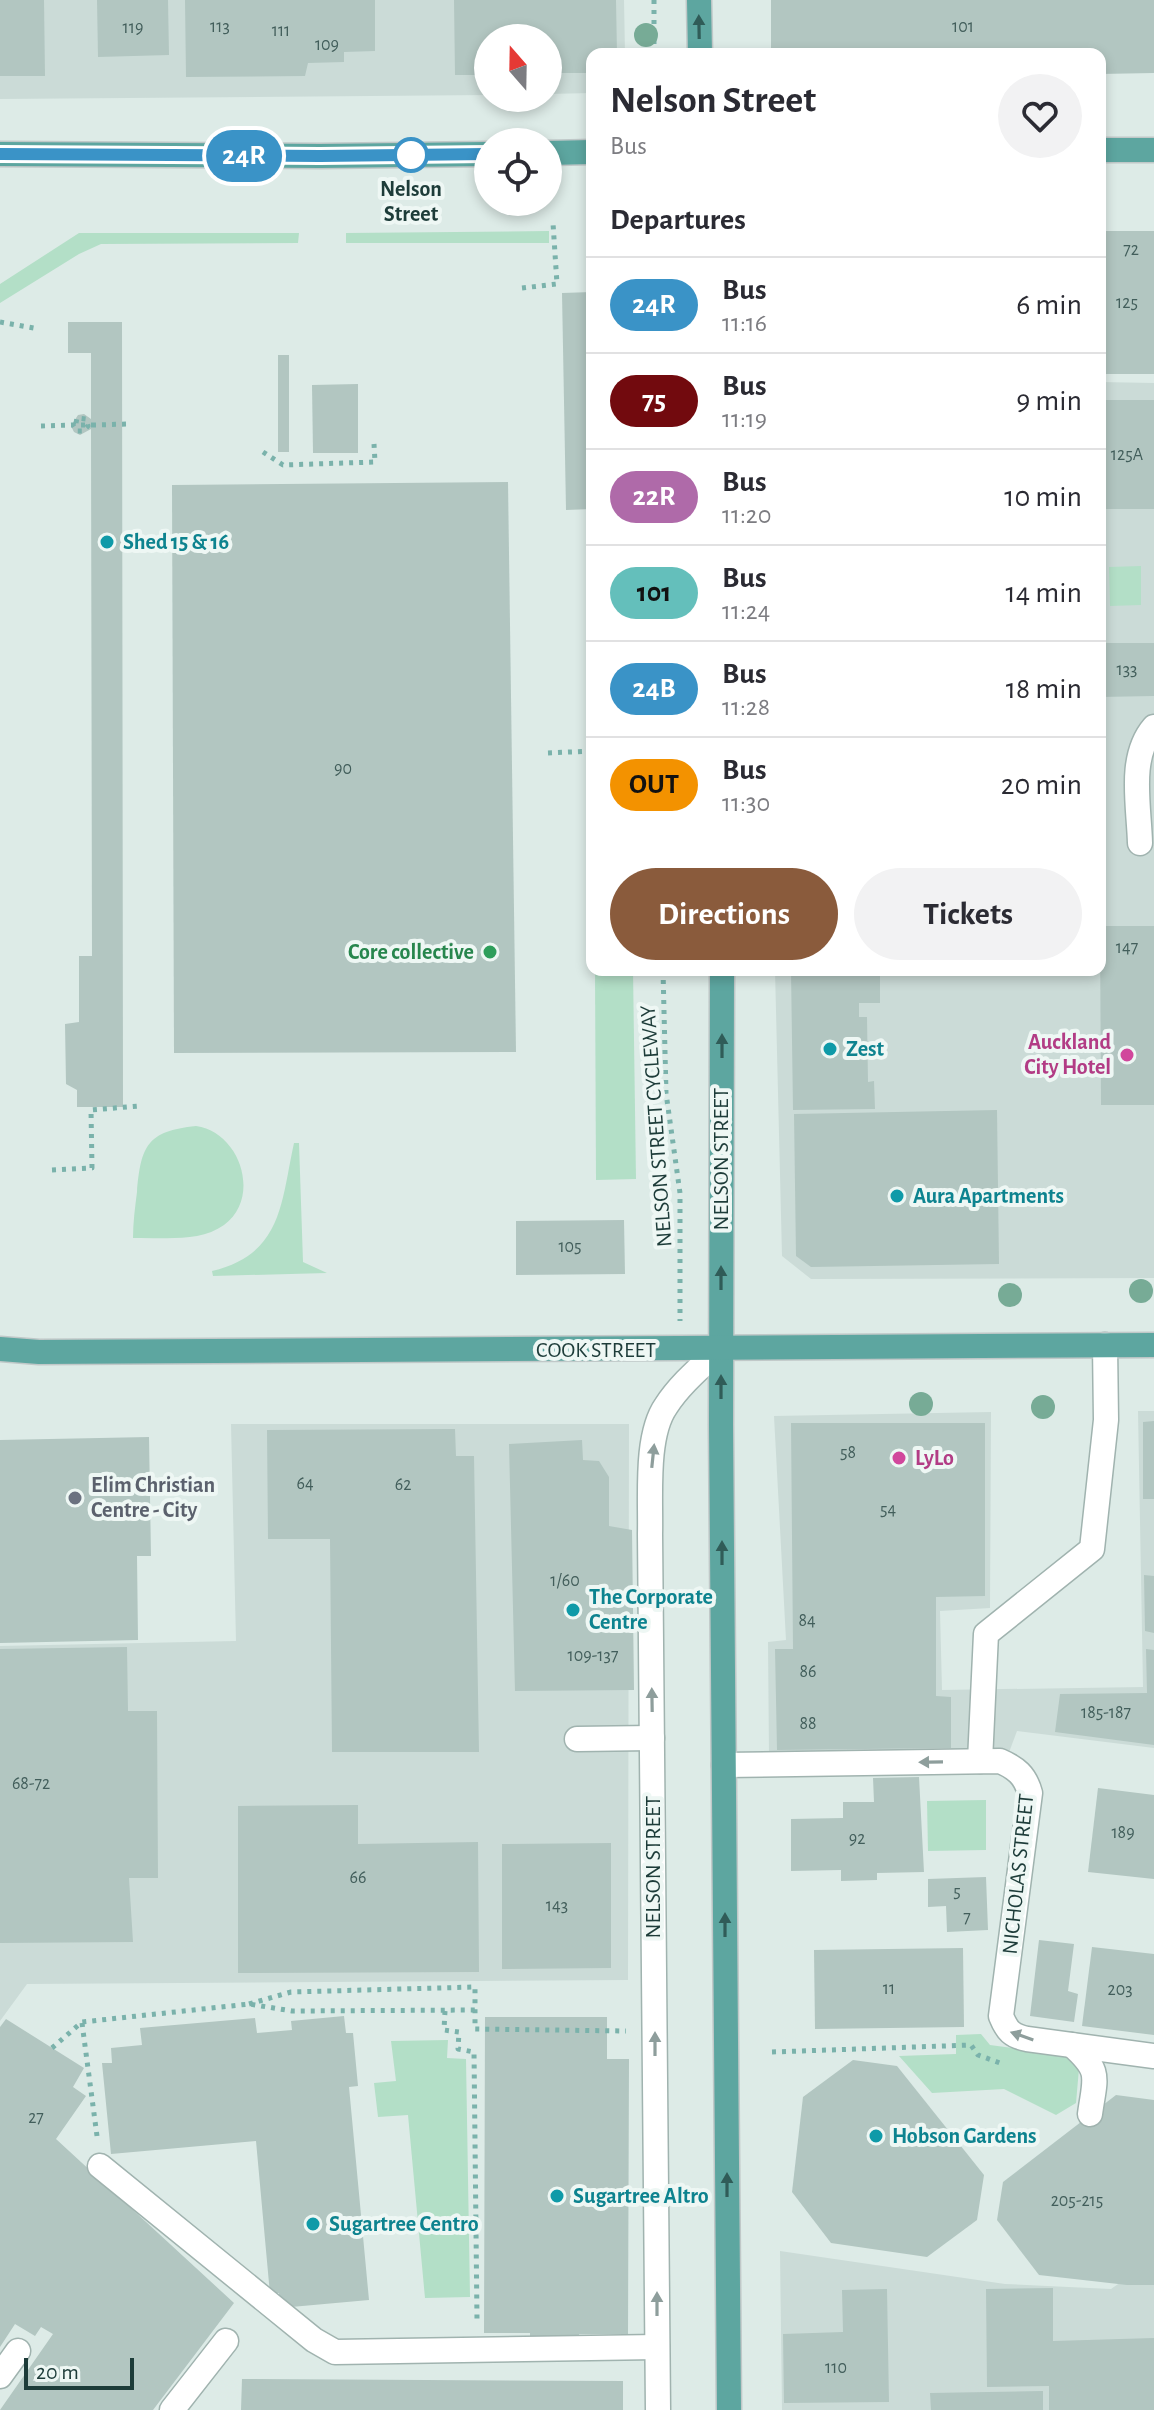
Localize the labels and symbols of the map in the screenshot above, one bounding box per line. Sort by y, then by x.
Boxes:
one-way arrow [693,14,706,39]
house number: 113 [210,18,230,36]
house number: 101 [952,18,974,36]
house number: 119 [123,19,143,37]
house number: 111 [272,22,290,40]
north arrow [474,24,562,112]
house number: 109 [315,36,339,54]
line badge: 24R [198,130,290,182]
marker: Nelson Street [394,138,428,172]
place label: Nelson Street [380,178,442,225]
house number: 72 [1123,241,1139,259]
house number: 125 [1116,294,1138,312]
house number: 125A [1111,446,1144,464]
place label: Shed 15 & 16 [123,531,229,553]
marker: Shed 15 & 16 [98,533,116,551]
house number: 133 [1116,661,1138,679]
house number: 90 [334,760,352,778]
house number: 147 [1116,939,1138,957]
place label: Core collective [348,941,474,963]
marker: Core collective [481,943,499,961]
street label: NELSON STREET CYCLEWAY [637,1004,675,1248]
place label: Auckland City Hotel [1024,1031,1111,1079]
one-way arrow [716,1033,728,1058]
place label: Zest [846,1038,885,1060]
marker: Zest [821,1040,839,1058]
marker: Auckland City Hotel [1118,1046,1136,1064]
street label: NELSON STREET [710,1087,732,1230]
place label: Aura Apartments [913,1185,1064,1207]
marker: Aura Apartments [888,1187,906,1205]
house number: 105 [558,1238,582,1256]
one-way arrow [715,1265,727,1290]
street label: COOK STREET [536,1339,656,1361]
one-way arrow [715,1374,727,1399]
one-way arrow [647,1443,660,1468]
house number: 58 [840,1444,856,1462]
place label: LyLo [915,1447,954,1470]
marker: LyLo [890,1449,908,1467]
place label: Elim Christian Centre - City [91,1474,215,1522]
house number: 64 [296,1475,314,1493]
house number: 62 [395,1476,411,1494]
marker: Elim Christian Centre - City [66,1489,84,1507]
house number: 54 [880,1501,896,1519]
one-way arrow [716,1540,728,1565]
house number: 1/60 [550,1572,580,1590]
place label: The Corporate Centre [589,1586,713,1633]
marker: The Corporate Centre [564,1601,582,1619]
house number: 84 [798,1612,816,1630]
house number: 109-137 [568,1647,618,1665]
house number: 86 [800,1663,817,1681]
one-way arrow [646,1687,658,1712]
house number: 185-187 [1081,1704,1131,1722]
house number: 88 [799,1715,817,1733]
one-way arrow [918,1755,943,1768]
house number: 68-72 [12,1775,50,1793]
street label: NICHOLAS STREET [999,1792,1037,1955]
street label: NELSON STREET [642,1795,664,1938]
house number: 189 [1111,1824,1135,1842]
house number: 92 [849,1830,865,1848]
house number: 66 [350,1869,366,1887]
house number: 5 [953,1883,961,1901]
house number: 143 [546,1897,568,1915]
house number: 7 [963,1909,971,1927]
one-way arrow [719,1912,731,1937]
house number: 11 [883,1980,895,1998]
house number: 203 [1107,1981,1133,1999]
one-way arrow [1010,2029,1034,2041]
one-way arrow [649,2031,661,2056]
house number: 27 [28,2109,44,2127]
place label: Hobson Gardens [892,2125,1036,2147]
marker: Hobson Gardens [867,2127,885,2145]
one-way arrow [721,2172,733,2197]
place label: Sugartree Altro [573,2185,709,2207]
marker: Sugartree Altro [548,2187,566,2205]
house number: 205-215 [1051,2192,1103,2210]
place label: Sugartree Centro [329,2213,479,2235]
marker: Sugartree Centro [304,2215,322,2233]
one-way arrow [651,2291,663,2316]
scale bar [24,2354,134,2390]
house number: 110 [825,2359,847,2377]

